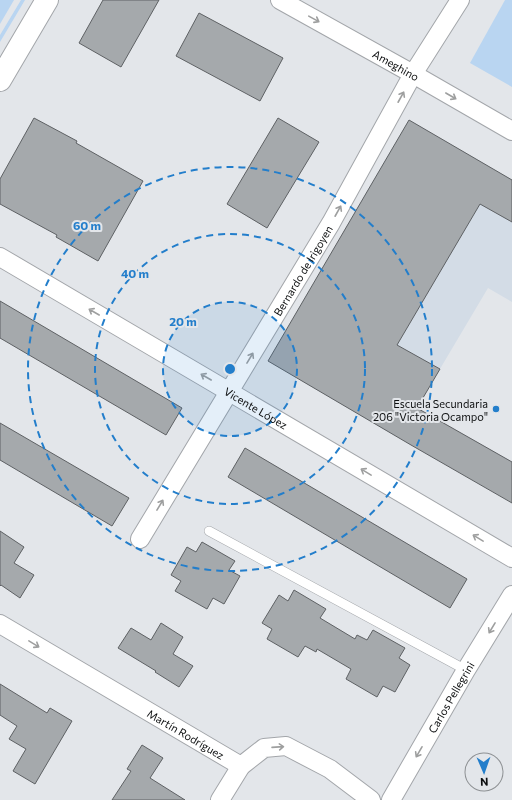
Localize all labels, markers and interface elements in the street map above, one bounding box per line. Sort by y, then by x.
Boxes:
one-way arrow [308,16,320,23]
street label: Ameghino [371,47,422,83]
one-way arrow [398,91,405,103]
one-way arrow [445,93,457,101]
one-way arrow [335,205,343,217]
text: 60 m [73,218,101,232]
street label: Bernardo de Irigoyen [270,223,335,318]
text: 40 m [121,266,149,280]
one-way arrow [88,307,100,315]
text: 20 m [169,314,197,328]
one-way arrow [246,352,254,364]
centre of rings [223,362,237,376]
one-way arrow [200,373,212,381]
street label: Vicente López [222,384,290,431]
place label: Escuela Secundaria 206 "Victoria Ocampo" [373,397,488,423]
marker: Escuela Secundaria 206 "Victoria Ocampo" [491,404,501,414]
one-way arrow [361,467,373,475]
one-way arrow [157,499,165,511]
one-way arrow [472,533,484,541]
one-way arrow [487,622,495,634]
one-way arrow [28,640,40,648]
street label: Carlos Pellegrini [425,659,476,735]
street label: Martín Rodríguez [145,706,227,762]
one-way arrow [271,743,284,750]
one-way arrow [414,746,422,758]
north arrow [464,752,504,792]
text: N [480,776,489,789]

